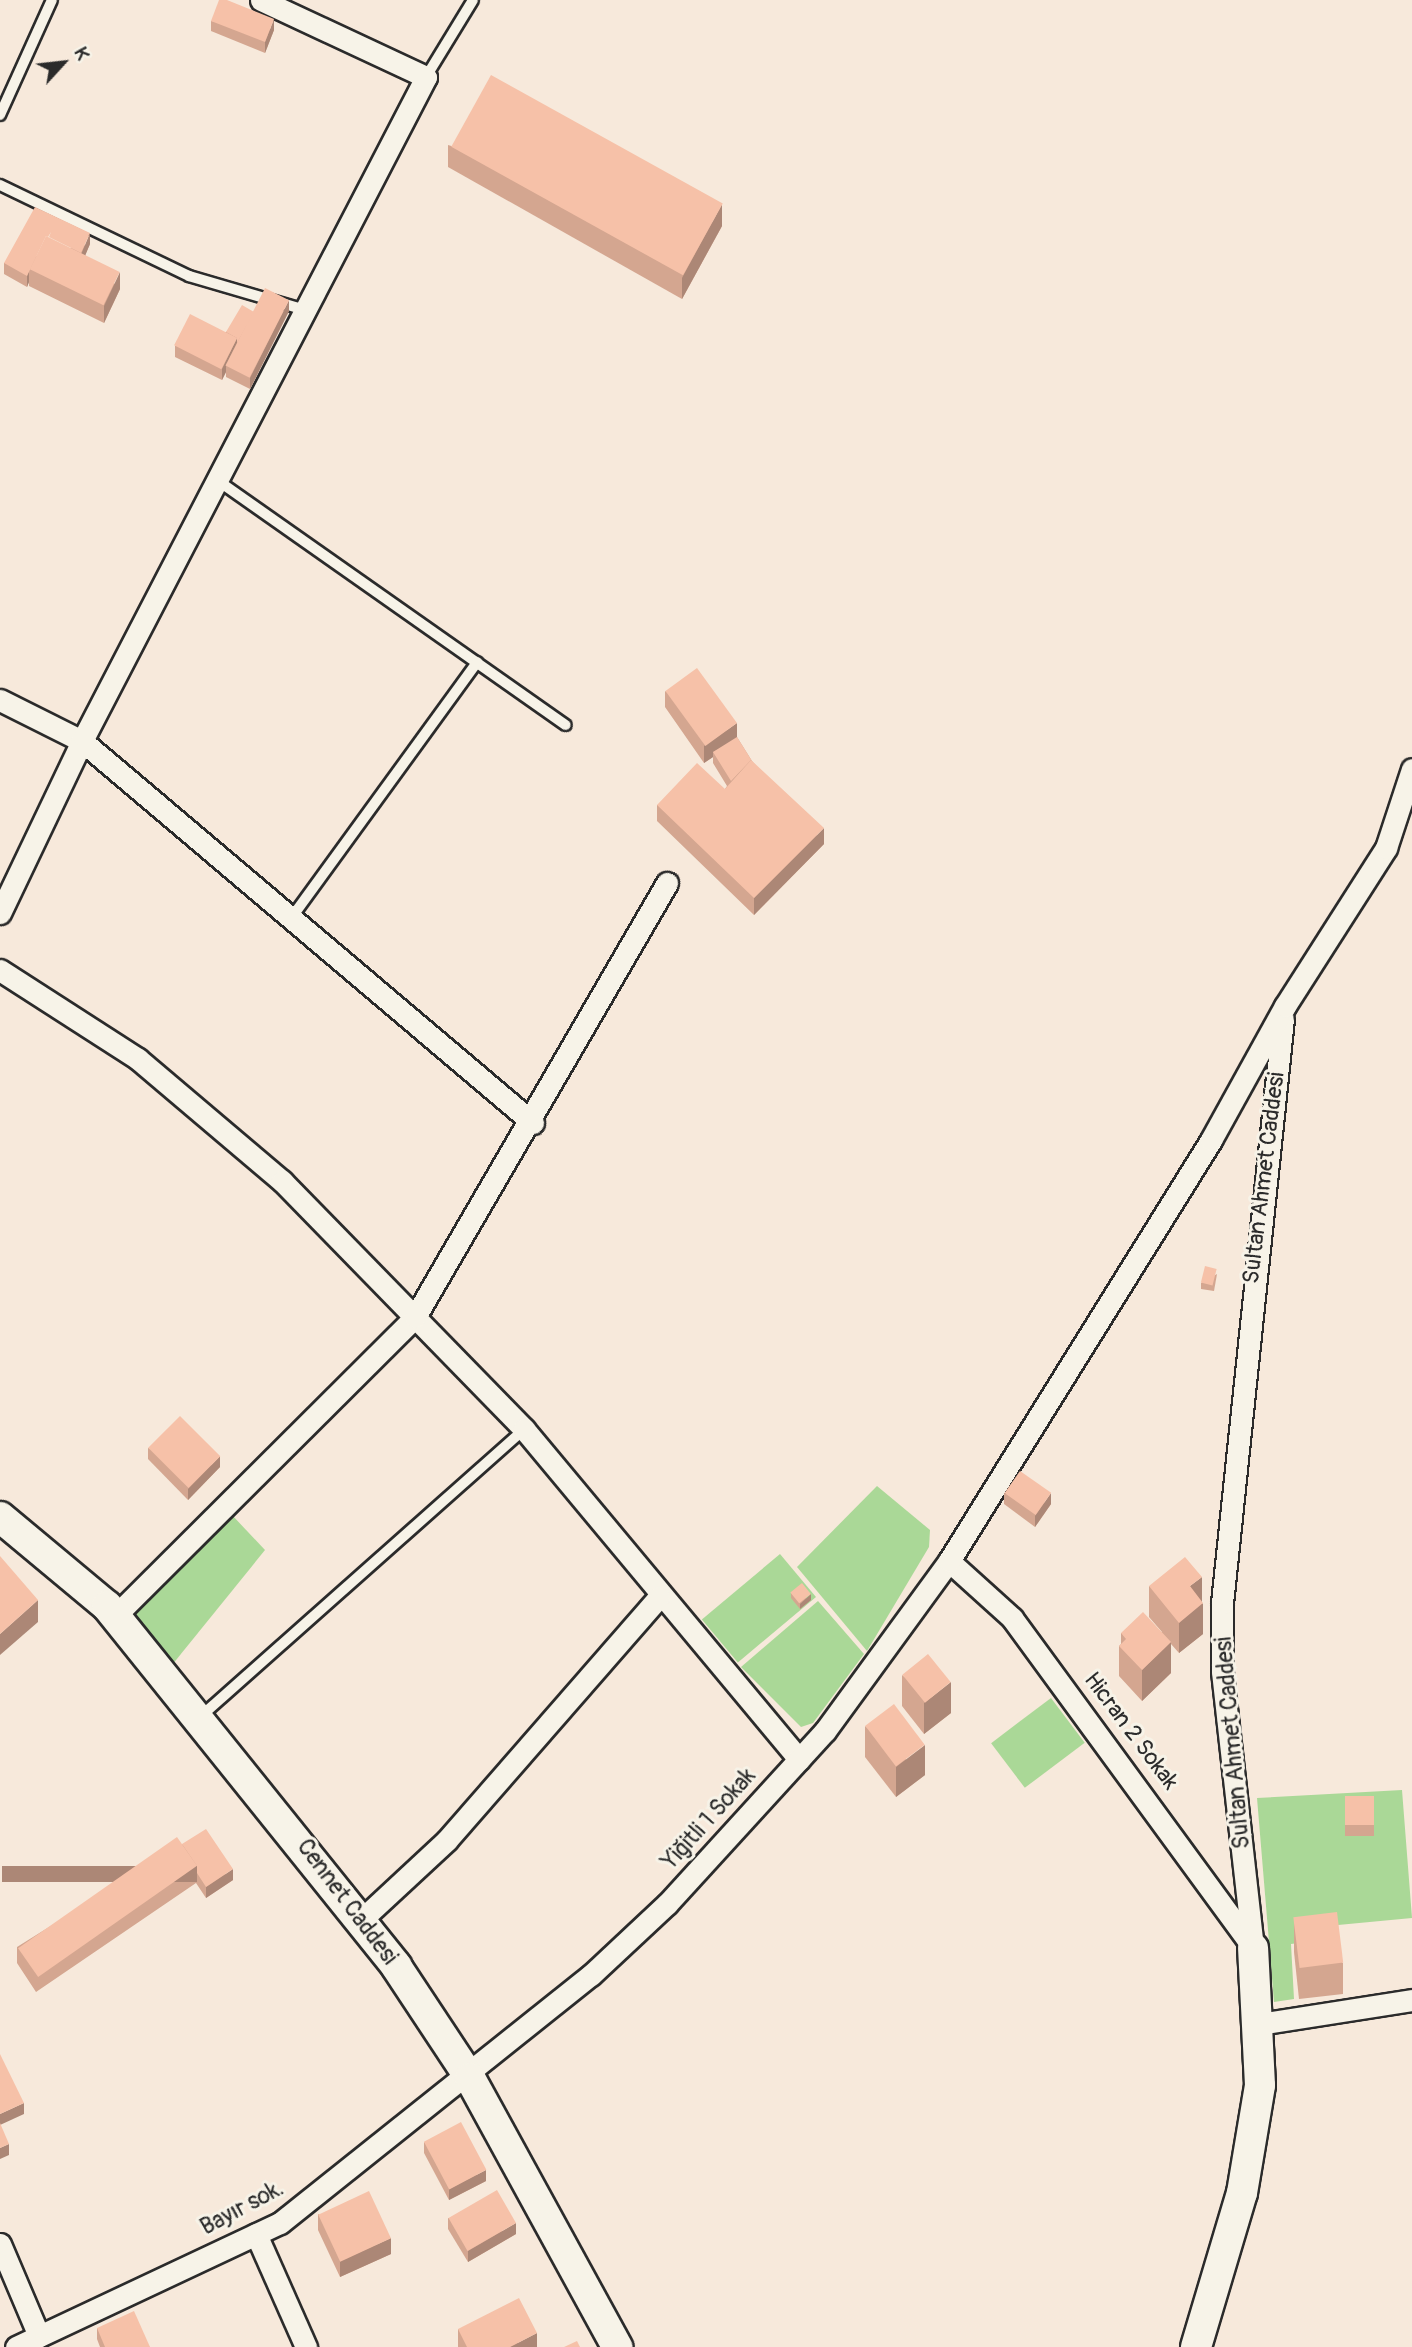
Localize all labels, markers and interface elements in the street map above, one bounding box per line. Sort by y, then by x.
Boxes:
north arrow [28,28,98,98]
text: K [68,43,95,64]
street label: Sultan Ahmet Caddesi [1237,1071,1291,1285]
street label: Sultan Ahmet Caddesi [1210,1636,1256,1850]
street label: Hicran 2 Sokak [1078,1667,1184,1795]
street label: Yiğitli 1 Sokak [656,1763,762,1875]
street label: Cennet Caddesi [291,1834,403,1970]
street label: Bayır sok. [196,2175,288,2241]

